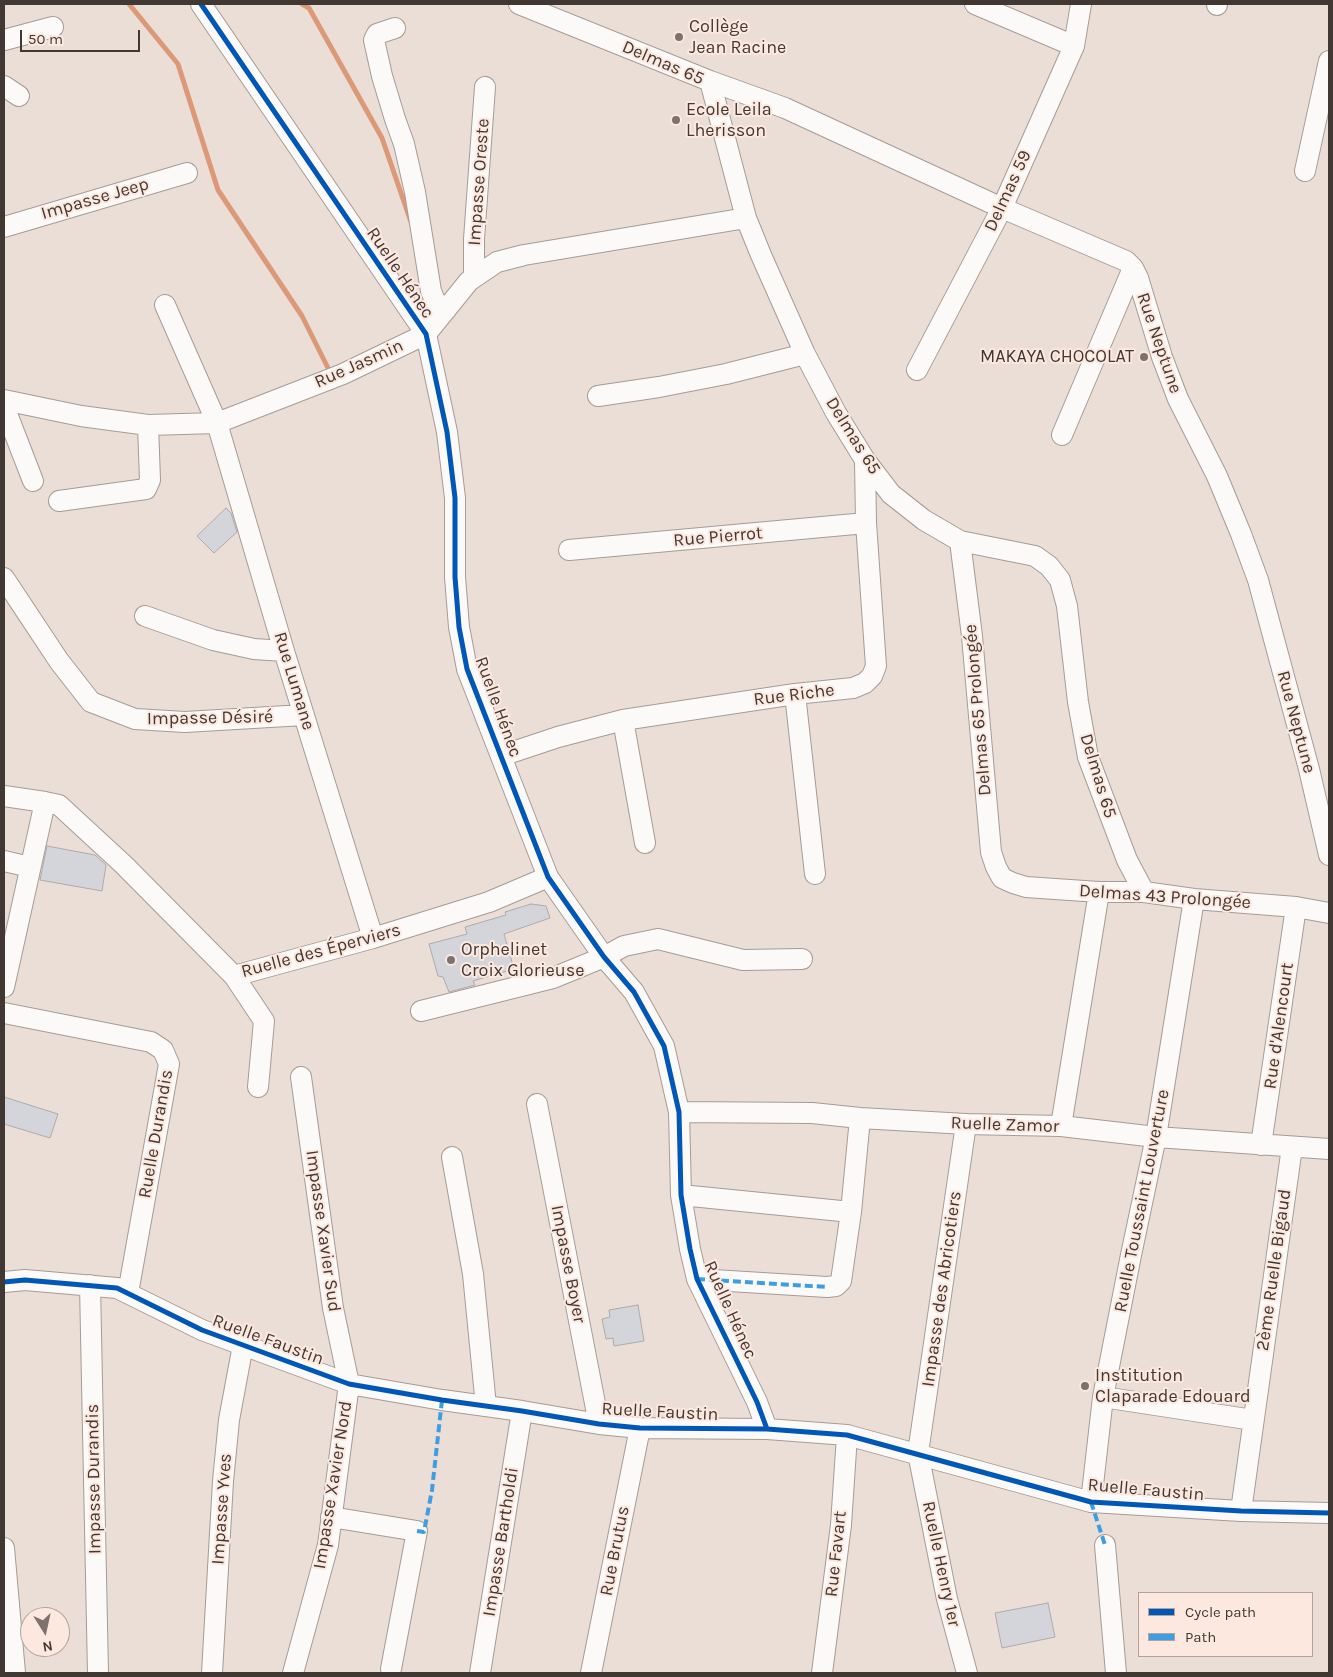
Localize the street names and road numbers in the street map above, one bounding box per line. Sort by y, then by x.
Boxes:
street label: Delmas 65 [619,36,707,90]
street label: Impasse Oreste [464,118,494,246]
street label: Delmas 59 [980,147,1036,235]
street label: Impasse Jeep [39,173,151,225]
street label: Ruelle Hénec [362,223,438,323]
street label: Rue Neptune [1132,290,1186,396]
street label: Rue Jasmin [311,335,407,393]
street label: Delmas 65 [821,393,885,479]
street label: Rue Pierrot [672,522,764,552]
street label: Delmas 65 Prolongée [960,623,996,797]
street label: Rue Lumane [269,629,319,733]
street label: Ruelle Hénec [470,654,526,760]
street label: Rue Neptune [1272,668,1320,776]
street label: Rue Riche [752,679,836,711]
street label: Impasse Désiré [147,706,273,730]
street label: Delmas 65 [1075,731,1121,821]
street label: Delmas 43 Prolongée [1078,880,1252,914]
street label: Ruelle des Éperviers [239,919,403,983]
street label: Rue d'Alencourt [1259,961,1299,1091]
street label: Ruelle Durandis [134,1068,178,1200]
street label: Ruelle Toussaint Louverture [1110,1088,1174,1314]
street label: Ruelle Zamor [950,1112,1060,1138]
street label: Impasse Xavier Sud [301,1149,345,1313]
street label: 2ème Ruelle Bigaud [1252,1188,1296,1352]
street label: Impasse des Abricotiers [918,1190,966,1388]
street label: Impasse Boyer [546,1203,590,1325]
street label: Ruelle Hénec [699,1257,761,1363]
street label: Ruelle Faustin [209,1310,327,1370]
street label: Ruelle Faustin [601,1398,719,1426]
street label: Impasse Xavier Nord [309,1399,357,1571]
street label: Impasse Durandis [82,1404,106,1554]
street label: Impasse Yves [207,1453,237,1565]
street label: Impasse Bartholdi [479,1466,523,1618]
street label: Ruelle Faustin [1087,1474,1205,1506]
street label: Ruelle Henry 1er [917,1499,965,1629]
street label: Rue Brutus [596,1504,634,1598]
street label: Rue Favart [821,1510,851,1598]

